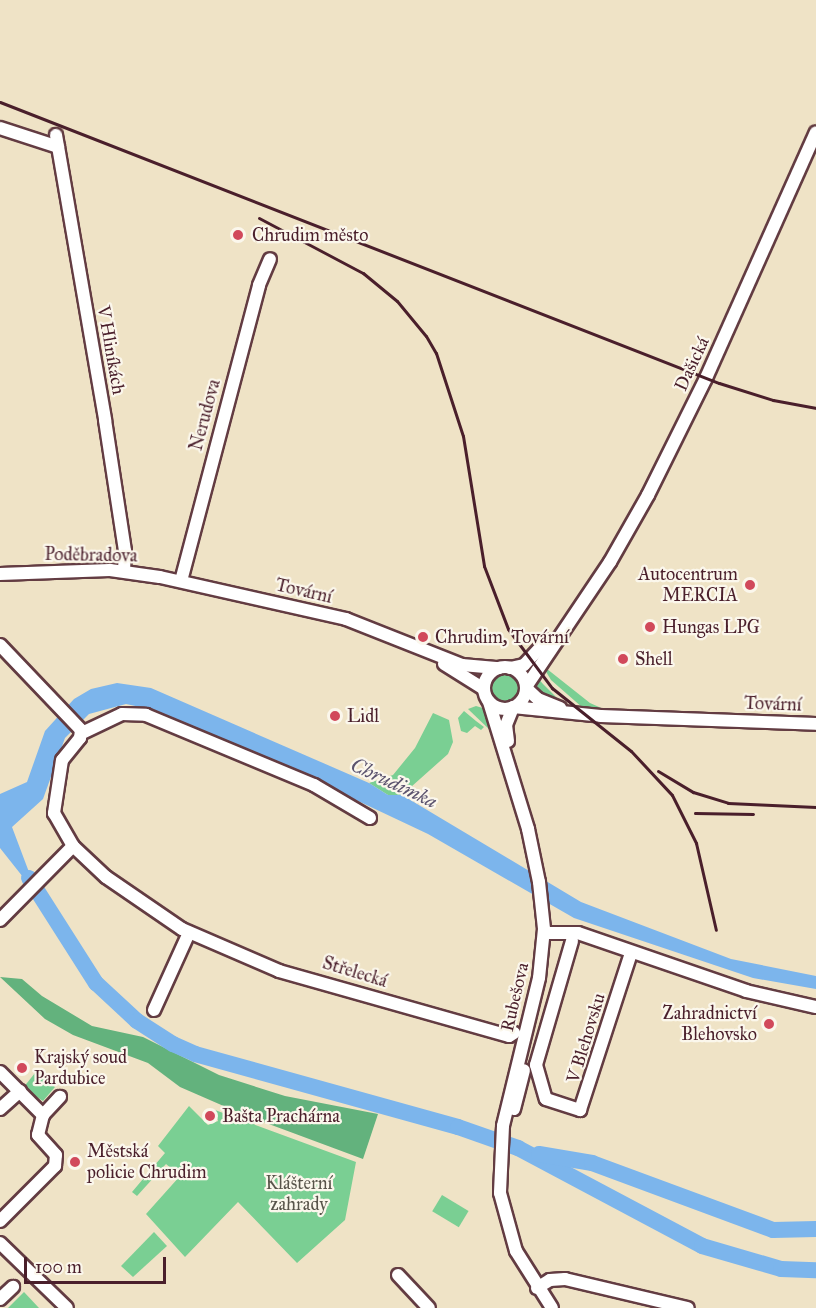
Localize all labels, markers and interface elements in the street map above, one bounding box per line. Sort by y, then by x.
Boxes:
place label: Chrudim město [252,224,368,246]
marker: Chrudim město [229,226,247,244]
street label: V Hliníkách [93,304,129,396]
street label: Dašická [670,334,714,394]
street label: Nerudova [185,377,225,453]
street label: Poděbradova [44,543,138,567]
place label: Autocentrum MERCIA [638,564,738,606]
street label: Tovární [274,574,334,608]
marker: Autocentrum MERCIA [743,578,757,592]
place label: Hungas LPG [662,616,760,638]
marker: Hungas LPG [643,620,657,634]
place label: Chrudim, Tovární [435,626,569,648]
marker: Chrudim, Tovární [416,630,430,644]
place label: Shell [635,648,673,670]
marker: Shell [616,652,630,666]
street label: Tovární [744,692,802,716]
place label: Lidl [347,705,379,727]
marker: Lidl [328,709,342,723]
water label: Chrudimka [347,753,441,813]
street label: Střelecká [320,952,390,992]
street label: Rubešova [497,960,533,1034]
street label: V Blehovsku [562,991,610,1085]
place label: Zahradnictví Blehovsko [663,1003,757,1046]
marker: Zahradnictví Blehovsko [762,1017,776,1031]
place label: Krajský soud Pardubice [34,1047,127,1090]
marker: Krajský soud Pardubice [15,1061,29,1075]
place label: Bašta Prachárna [222,1105,340,1127]
marker: Bašta Prachárna [203,1109,217,1123]
place label: Městská policie Chrudim [87,1141,207,1184]
marker: Městská policie Chrudim [68,1155,82,1169]
park label: Klášterní zahrady [265,1173,333,1216]
scale bar [27,1245,170,1283]
text: 100 m [35,1256,82,1278]

